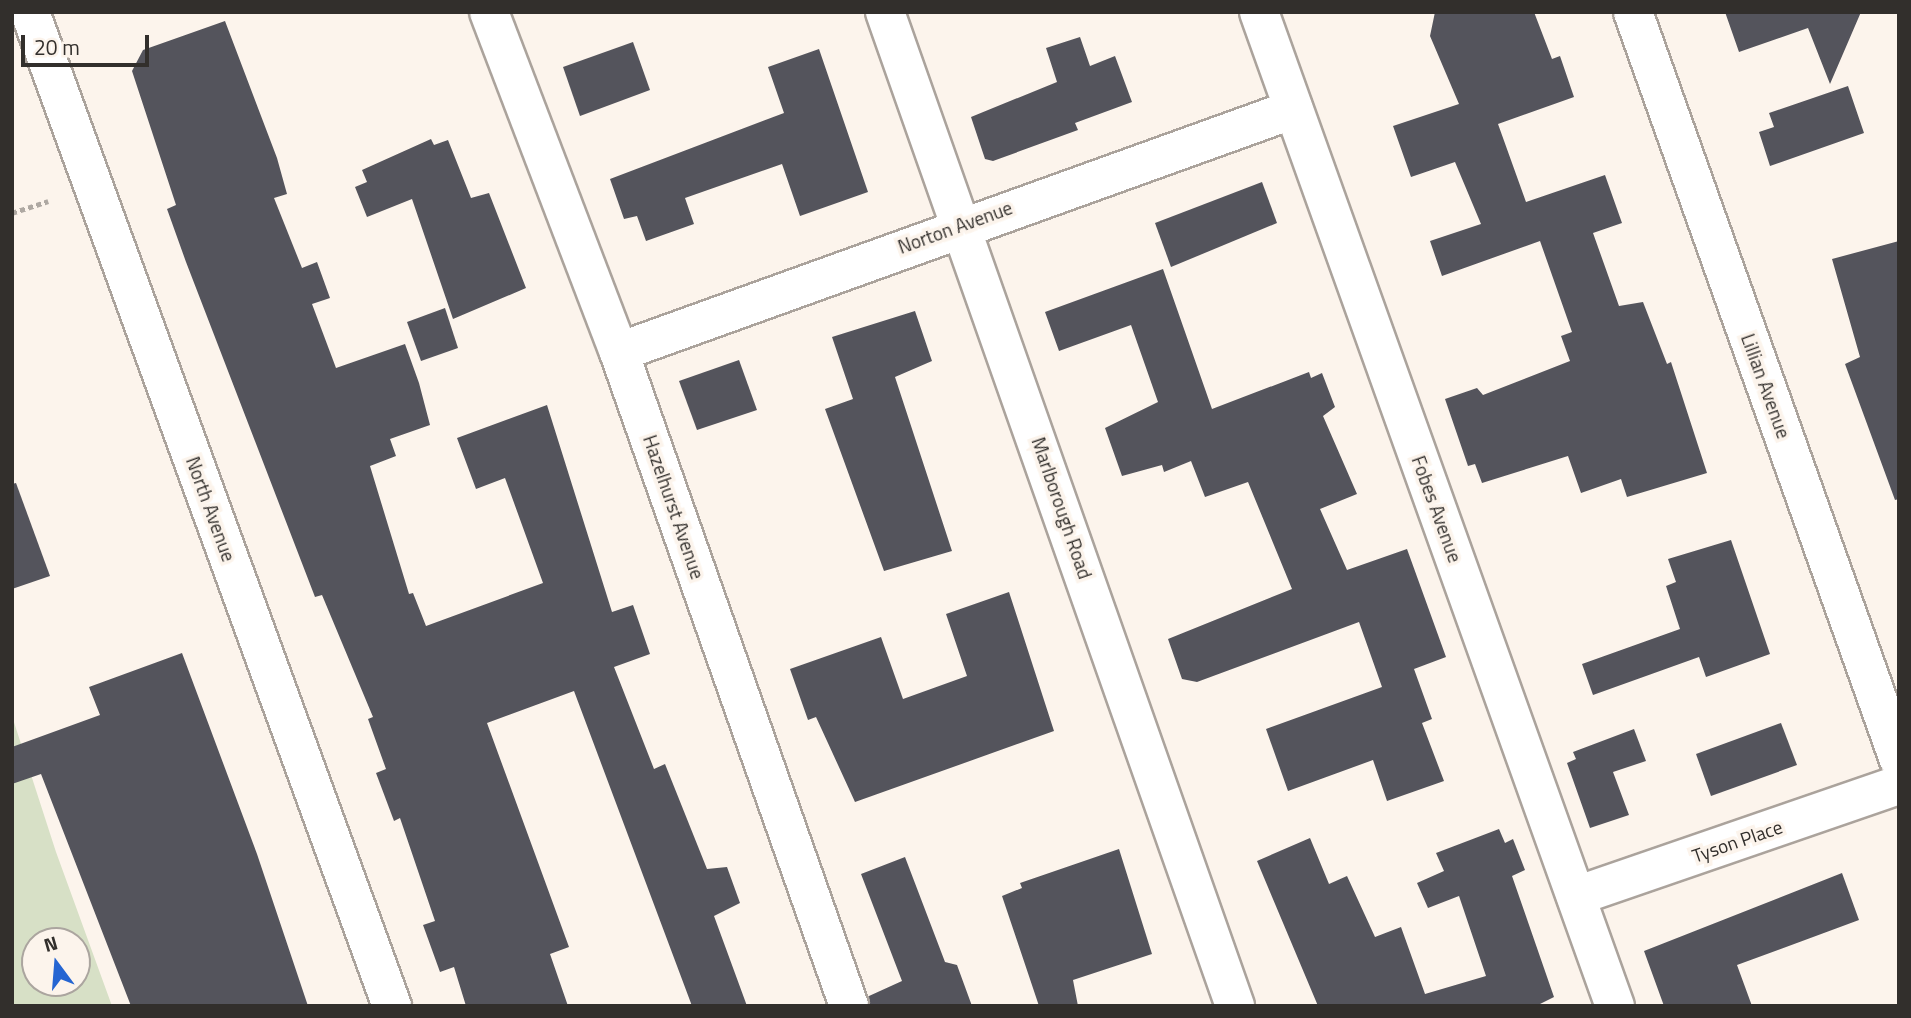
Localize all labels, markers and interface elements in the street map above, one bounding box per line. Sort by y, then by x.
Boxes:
scale bar [24,21,152,65]
text: 20 m [34,31,80,63]
street label: Norton Avenue [895,196,1015,258]
street label: Lillian Avenue [1737,331,1795,441]
street label: Hazelhurst Avenue [639,432,709,582]
street label: Marlborough Road [1027,434,1097,582]
street label: North Avenue [182,453,240,565]
street label: Fobes Avenue [1407,453,1467,565]
street label: Tyson Place [1689,815,1785,867]
north arrow [21,927,91,997]
text: N [40,928,61,959]

